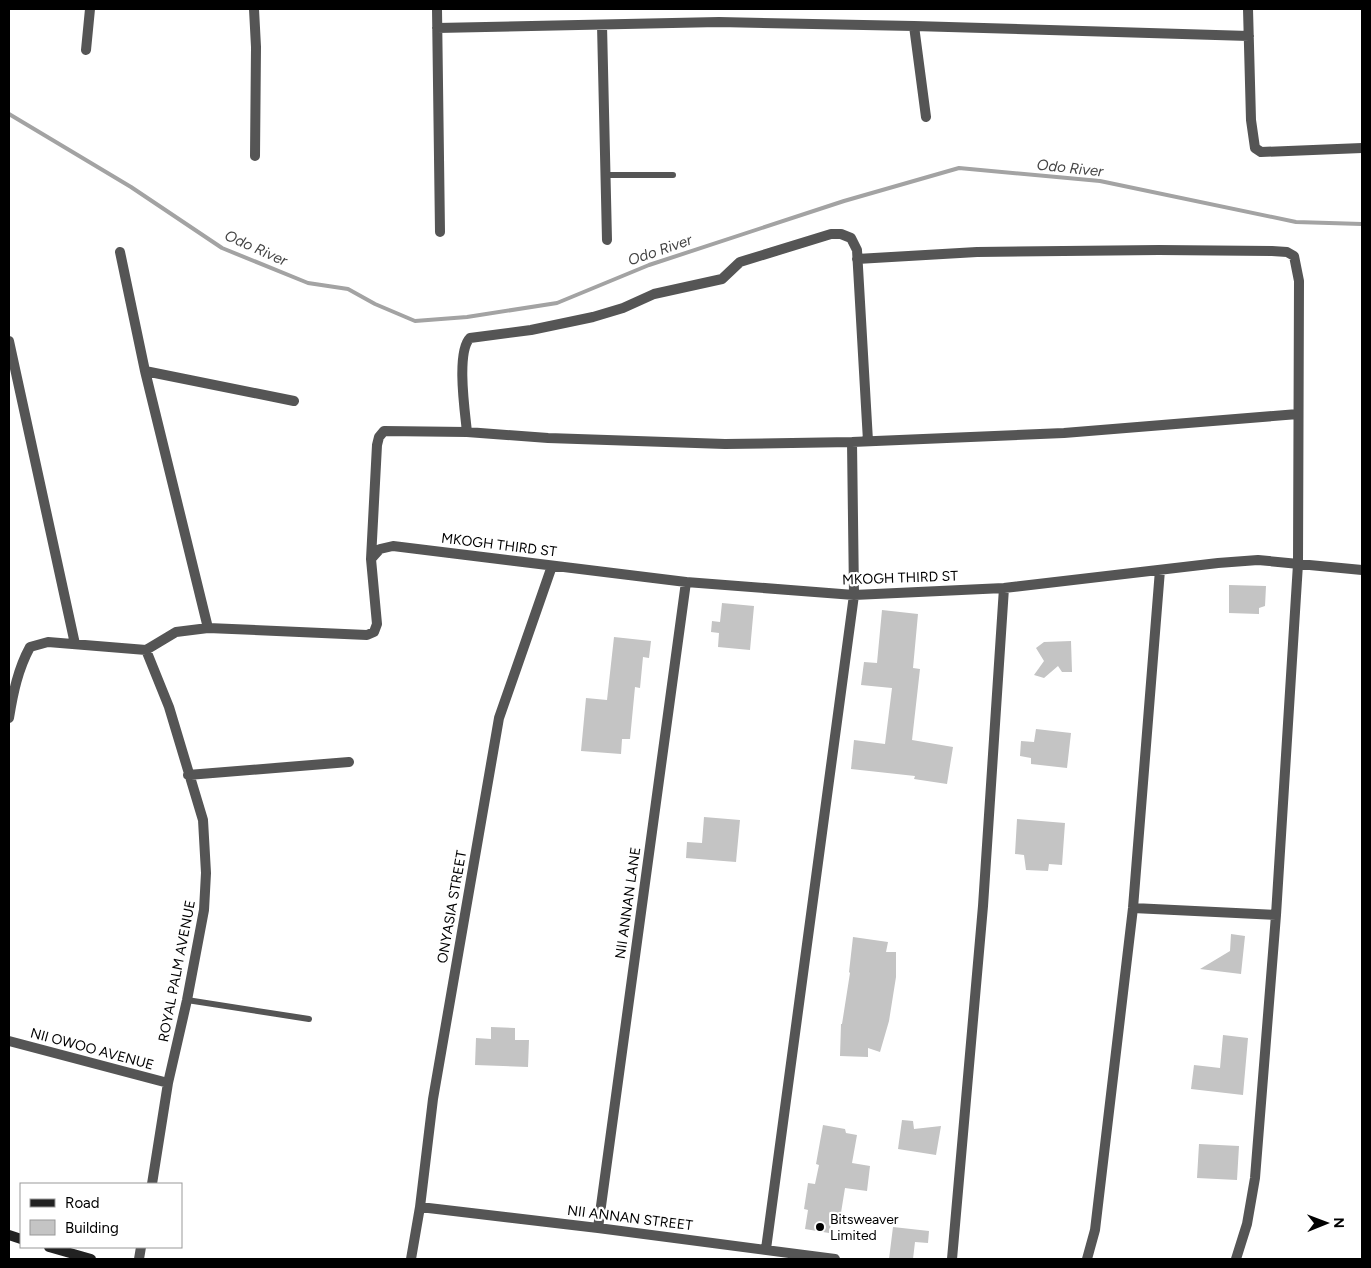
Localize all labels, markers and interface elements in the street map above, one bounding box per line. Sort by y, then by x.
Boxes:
water label: Odo River [1036,156,1105,181]
water label: Odo River [222,226,291,270]
water label: Odo River [626,230,695,269]
street label: MKOGH THIRD ST [440,529,558,561]
street label: MKOGH THIRD ST [842,567,959,589]
street label: NII ANNAN LANE [612,846,644,960]
street label: ONYASIA STREET [434,849,470,965]
street label: ROYAL PALM AVENUE [155,899,199,1043]
street label: NII OWOO AVENUE [28,1024,156,1074]
legend [20,1183,182,1248]
text: Road [65,1194,100,1212]
north arrow [1301,1198,1351,1248]
street label: NII ANNAN STREET [566,1202,694,1234]
place label: Bitsweaver Limited [830,1211,899,1244]
text: N [1330,1217,1347,1228]
text: Building [65,1219,119,1237]
marker: Bitsweaver Limited [814,1221,826,1233]

